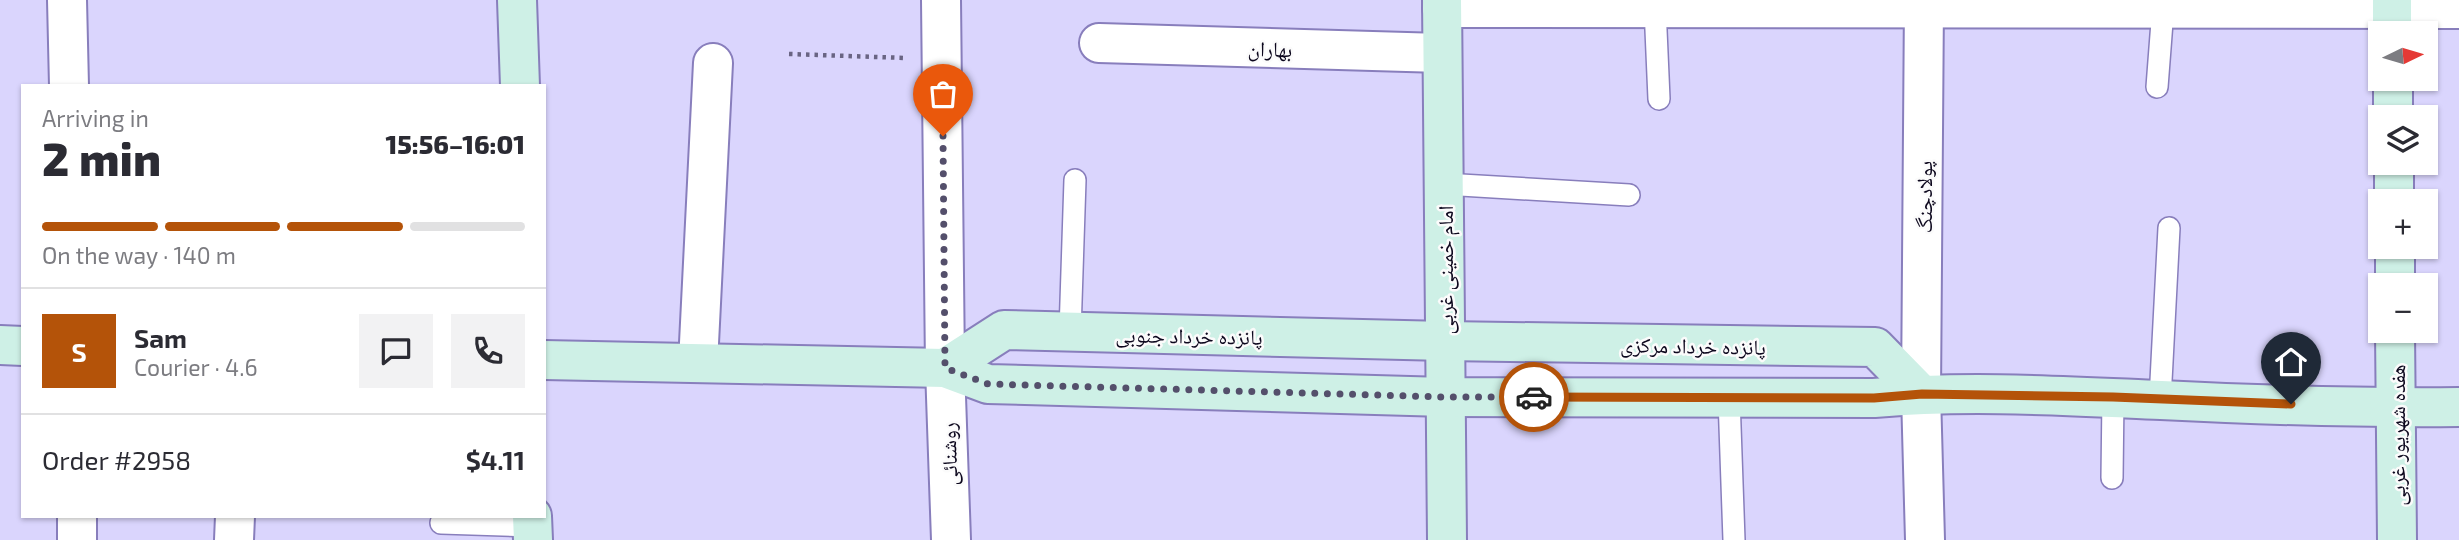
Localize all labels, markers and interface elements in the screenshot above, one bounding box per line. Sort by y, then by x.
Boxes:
north arrow [2368,21,2438,91]
map controls [2368,21,2438,343]
street label: بهاران [1247,35,1293,62]
pin [913,64,973,136]
icon: bag [924,75,962,113]
text: Arriving in [42,104,149,132]
button: layers [2368,105,2438,175]
text: 15:56–16:01 [385,128,525,159]
text: 2 min [42,130,161,185]
street label: پولادچنگ [1911,161,1937,233]
button: + [2368,189,2438,259]
street label: امام خمینی غربی [1432,206,1460,334]
text: On the way · 140 m [42,241,236,269]
button: − [2368,273,2438,343]
button: chat [359,314,433,388]
button: phone [451,314,525,388]
street label: پانزده خرداد جنوبی [1115,321,1263,351]
text: Sam [134,322,187,353]
street label: پانزده خرداد مرکزی [1620,331,1766,360]
pin [2261,332,2321,404]
text: S [71,336,87,367]
icon: home [2272,343,2310,381]
text: Courier · 4.6 [134,353,258,381]
courier [1499,362,1569,432]
street label: هفده شهریور غربی [2384,364,2411,506]
icon: car [1515,378,1553,416]
street label: روشنائی [934,422,964,486]
text: Order #2958 [42,444,191,475]
text: $4.11 [466,444,525,475]

